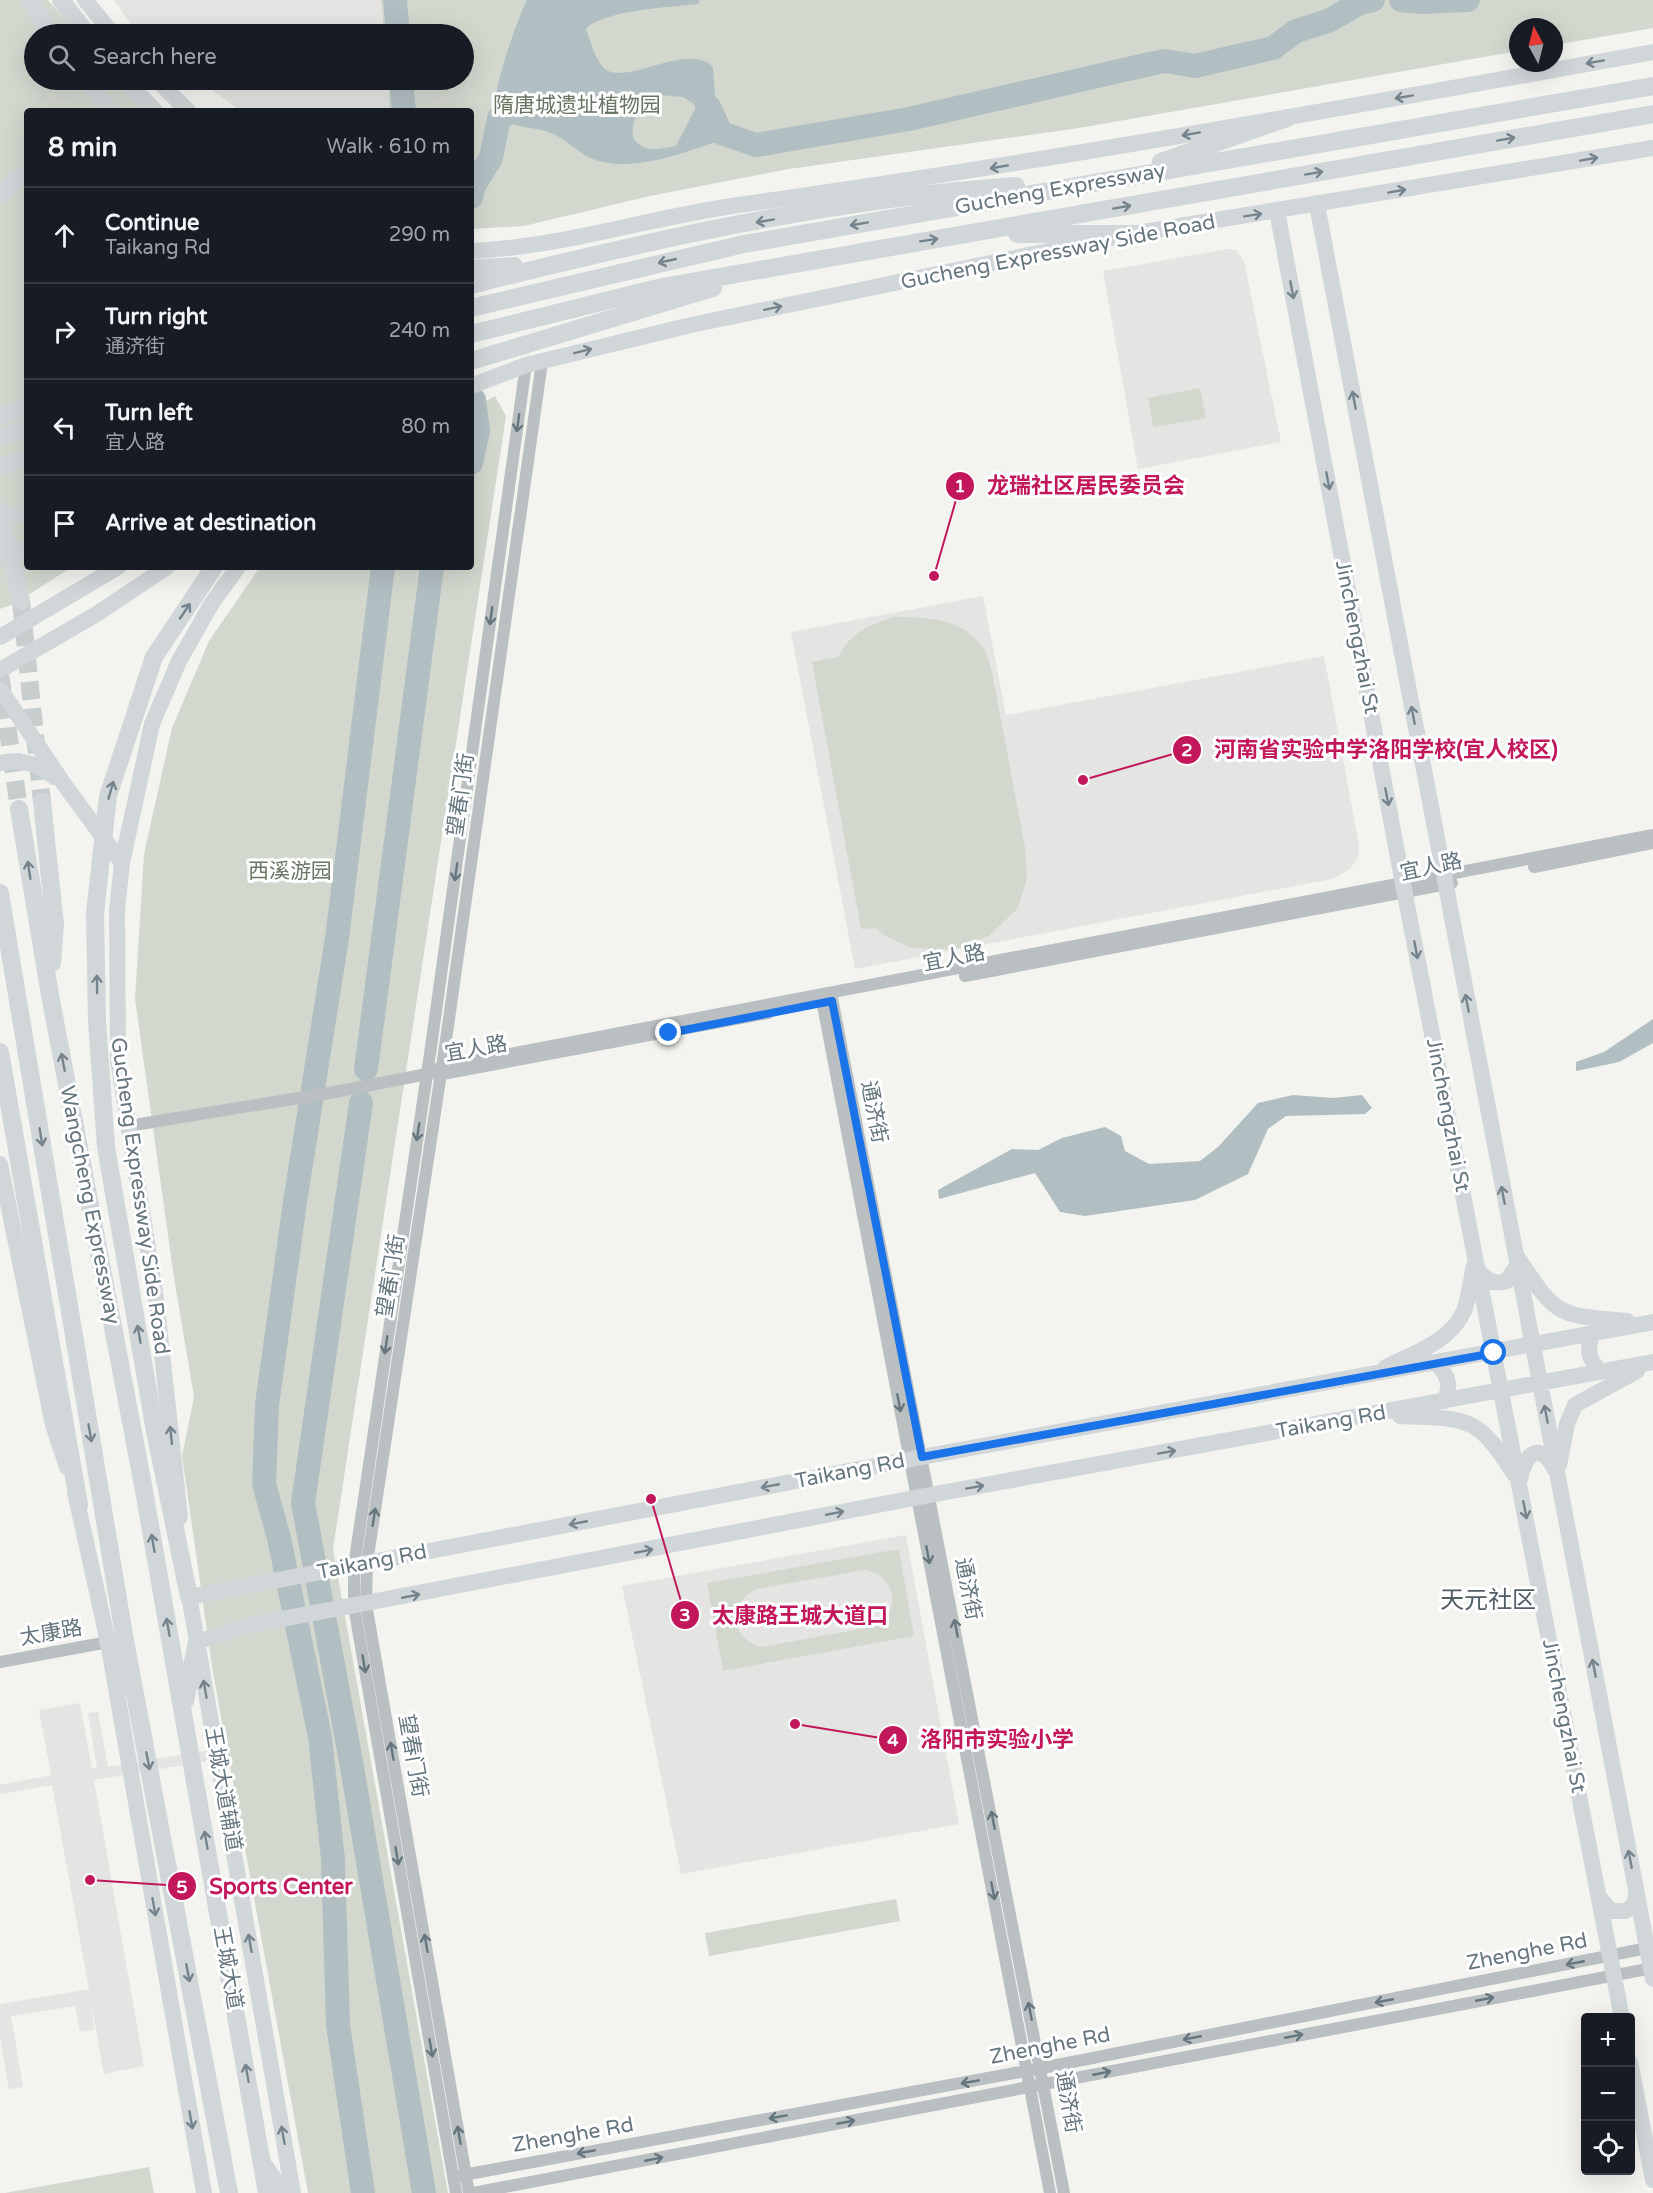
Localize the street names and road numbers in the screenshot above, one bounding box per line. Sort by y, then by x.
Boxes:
street label: Gucheng Expressway [953,158,1167,220]
street label: Gucheng Expressway Side Road [899,209,1217,295]
street label: Jinchengzhai St [1330,558,1384,716]
street label: 望春门街 [443,752,479,838]
street label: 宜人路 [1398,848,1464,886]
street label: 宜人路 [921,940,987,976]
street label: 宜人路 [443,1031,509,1067]
street label: Gucheng Expressway Side Road [105,1036,175,1356]
street label: Jinchengzhai St [1421,1036,1475,1194]
street label: 通济街 [856,1079,892,1145]
street label: Wangcheng Expressway [55,1083,125,1327]
street label: 望春门街 [372,1233,410,1319]
street label: Taikang Rd [1274,1400,1388,1444]
street label: Taikang Rd [793,1448,907,1494]
street label: Taikang Rd [315,1539,429,1585]
street label: 通济街 [950,1556,986,1622]
street label: 太康路 [18,1615,84,1651]
street label: Jinchengzhai St [1537,1637,1591,1795]
street label: 望春门街 [393,1712,433,1800]
street label: 王城大道辅道 [200,1725,246,1853]
street label: 王城大道 [208,1924,248,2012]
street label: Zhenghe Rd [1465,1928,1589,1976]
street label: Zhenghe Rd [988,2022,1112,2070]
street label: 通济街 [1050,2069,1086,2135]
street label: Zhenghe Rd [511,2112,635,2158]

